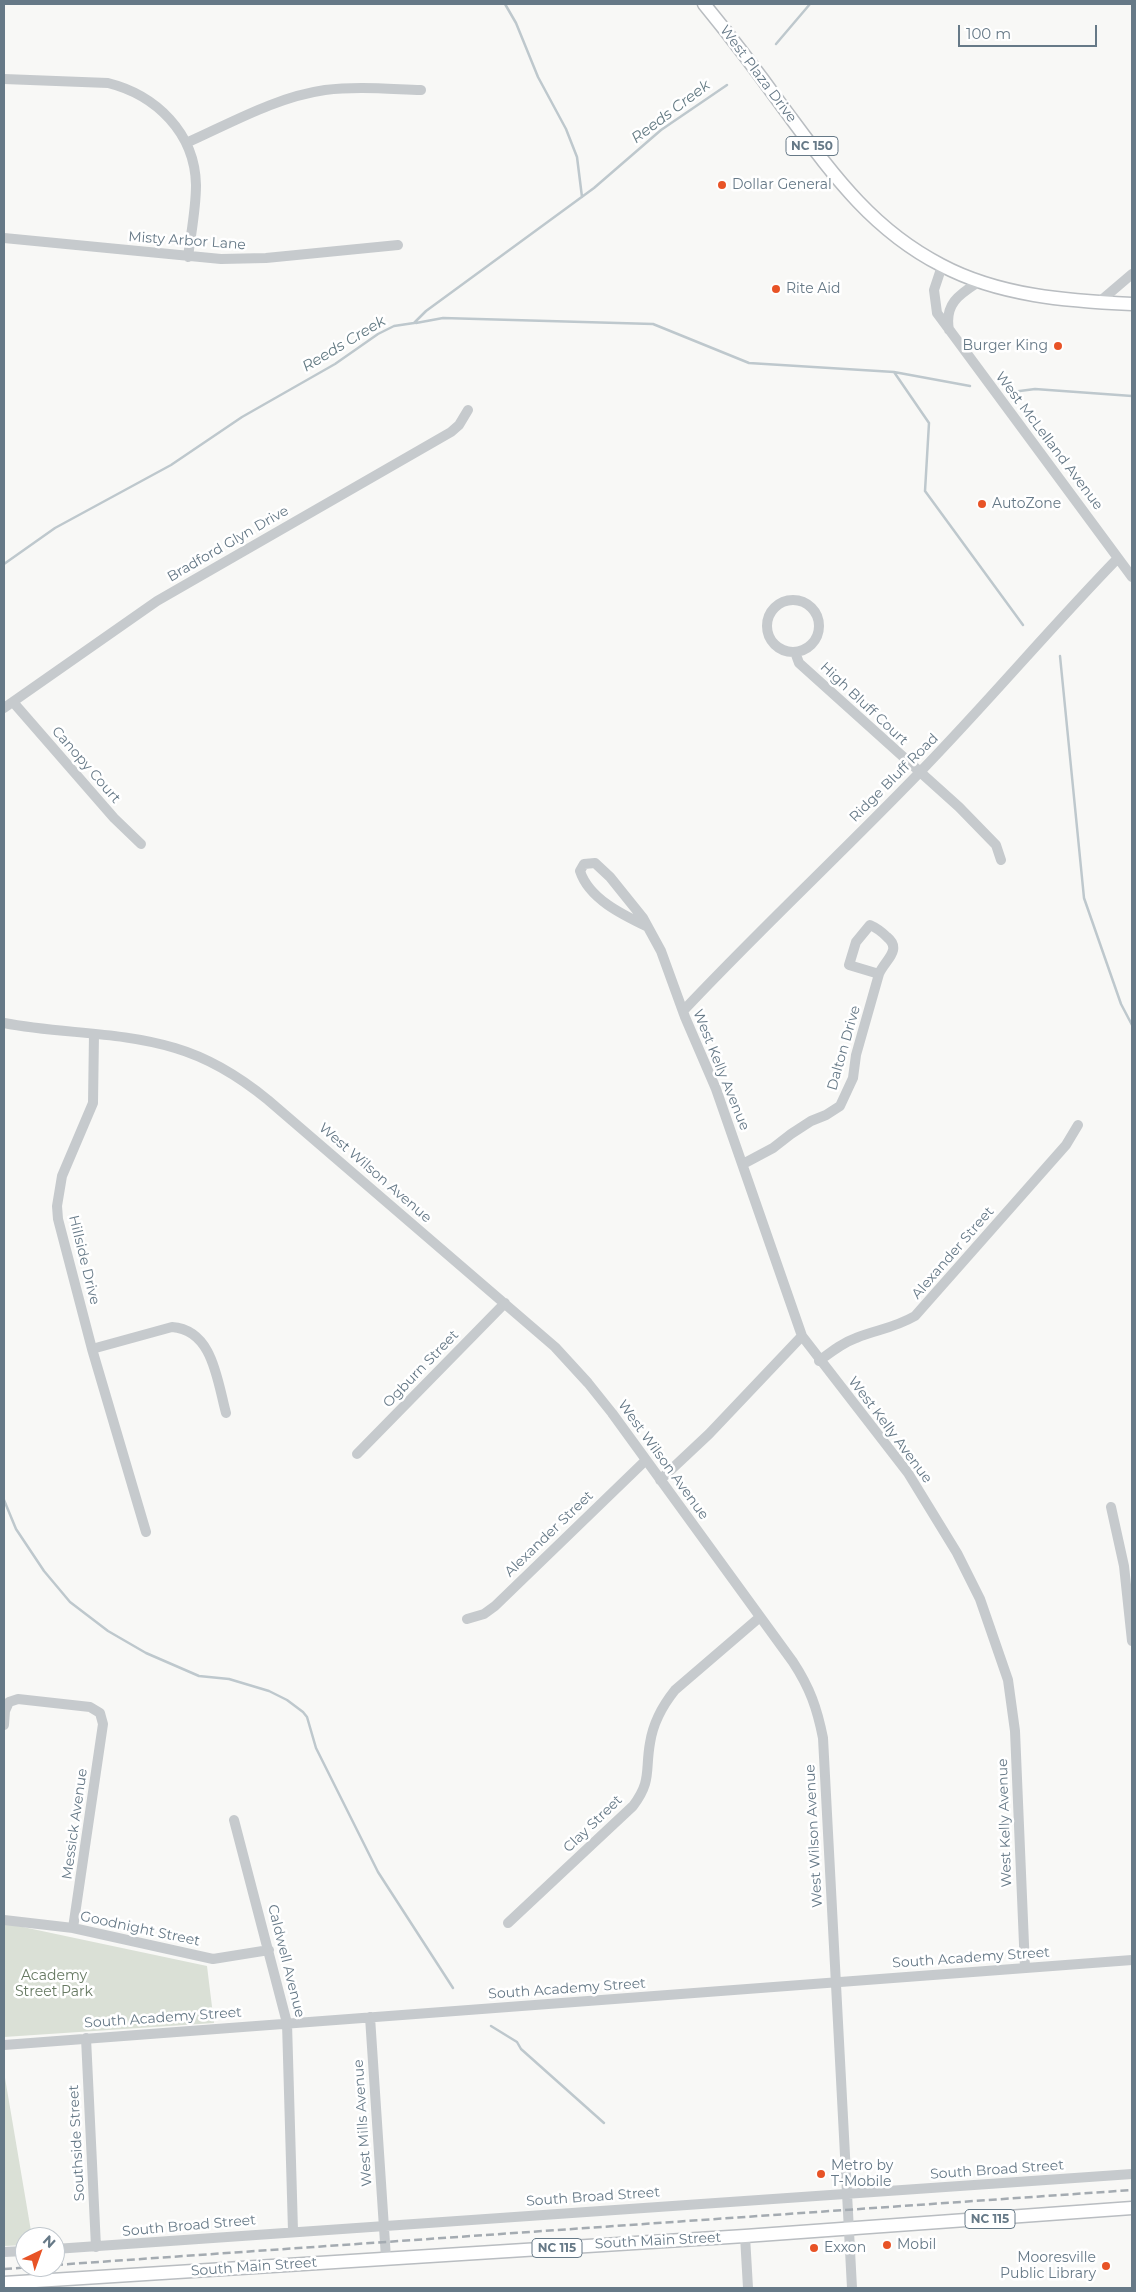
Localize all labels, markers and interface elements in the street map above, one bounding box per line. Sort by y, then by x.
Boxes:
scale bar [961,15,1100,47]
street label: West Plaza Drive [716,22,800,126]
text: 100 m [966,24,1011,43]
water label: Reeds Creek [628,77,714,147]
road number: NC 150 [786,136,838,156]
place label: Dollar General [732,177,832,193]
marker: Dollar General [716,179,728,191]
street label: Misty Arbor Lane [128,229,246,253]
place label: Rite Aid [786,281,841,297]
marker: Rite Aid [770,283,782,295]
water label: Reeds Creek [299,312,389,376]
place label: Burger King [962,338,1048,354]
marker: Burger King [1052,340,1064,352]
street label: West McLelland Avenue [992,369,1106,513]
place label: AutoZone [992,496,1061,512]
marker: AutoZone [976,498,988,510]
street label: Bradford Glyn Drive [164,502,292,586]
street label: High Bluff Court [817,659,911,749]
street label: Canopy Court [48,723,124,807]
street label: Ridge Bluff Road [846,730,942,826]
street label: Dalton Drive [824,1004,864,1092]
street label: West Kelly Avenue [689,1007,753,1133]
street label: West Wilson Avenue [315,1119,435,1227]
street label: Alexander Street [908,1203,998,1303]
street label: Hillside Drive [65,1214,103,1306]
street label: Ogburn Street [380,1327,462,1411]
street label: West Kelly Avenue [844,1373,936,1487]
street label: West Wilson Avenue [614,1397,712,1523]
street label: Alexander Street [501,1487,597,1581]
street label: West Kelly Avenue [994,1758,1016,1888]
street label: West Wilson Avenue [802,1764,826,1908]
street label: Messick Avenue [59,1767,91,1881]
street label: Clay Street [560,1792,626,1856]
street label: Caldwell Avenue [264,1903,308,2019]
street label: Goodnight Street [79,1908,201,1950]
street label: South Academy Street [892,1944,1050,1972]
park label: Academy Street Park [15,1968,93,2000]
street label: South Academy Street [488,1975,646,2003]
street label: South Academy Street [84,2004,242,2032]
street label: West Mills Avenue [350,2059,376,2187]
street label: Southside Street [66,2084,88,2202]
street label: South Broad Street [930,2157,1064,2183]
place label: Metro by T-Mobile [831,2158,893,2190]
marker: Metro by T-Mobile [815,2168,827,2180]
street label: South Broad Street [526,2184,660,2210]
road number: NC 115 [965,2210,1015,2228]
street label: South Broad Street [121,2212,257,2240]
north arrow [15,2227,65,2277]
street label: South Main Street [594,2229,722,2253]
text: N [39,2231,60,2252]
place label: Mobil [897,2237,936,2253]
road number: NC 115 [532,2238,582,2258]
marker: Mobil [881,2239,893,2251]
place label: Exxon [824,2240,866,2256]
marker: Exxon [808,2242,820,2254]
place label: Mooresville Public Library [1000,2250,1096,2282]
street label: South Main Street [190,2254,318,2280]
marker: Mooresville Public Library [1100,2260,1112,2272]

